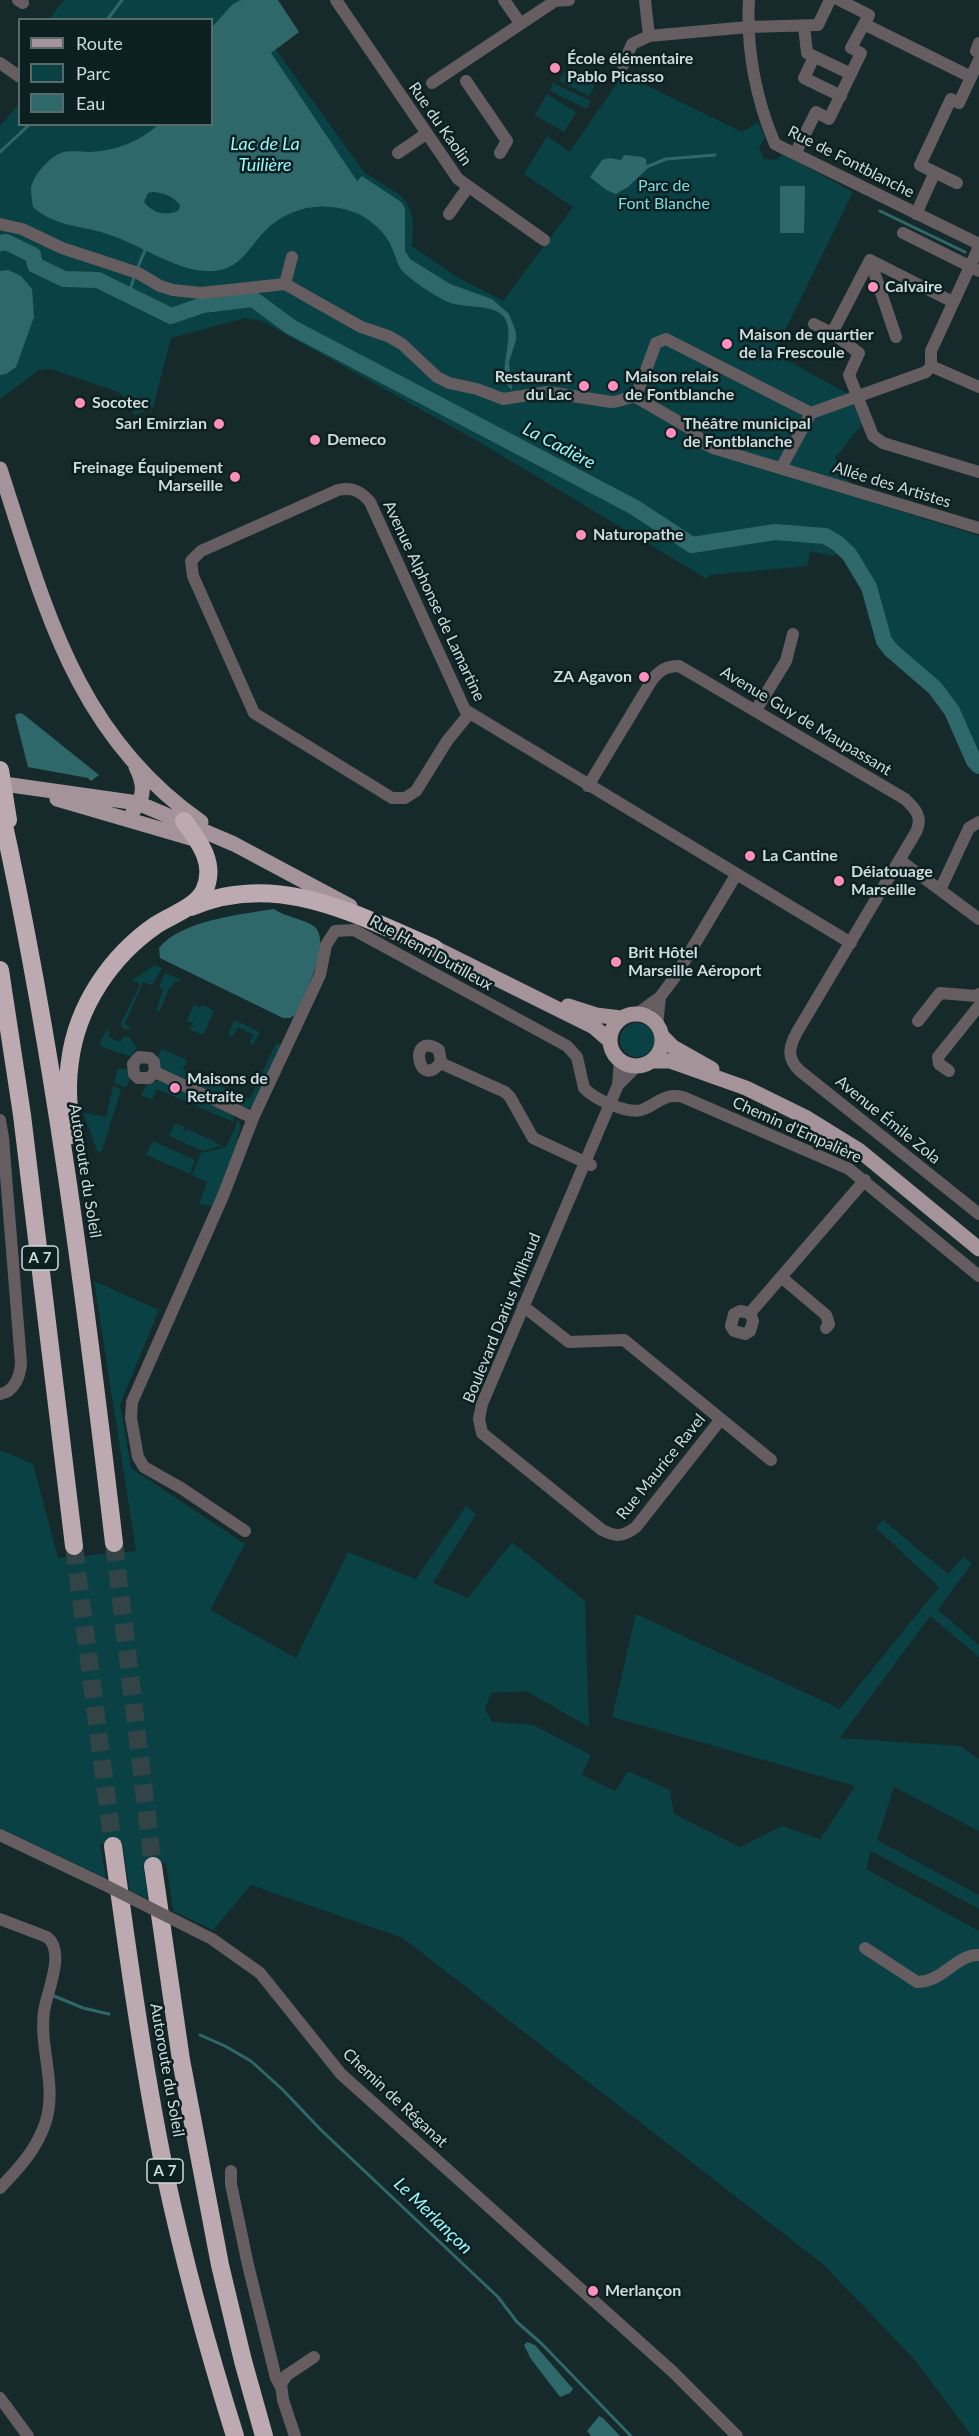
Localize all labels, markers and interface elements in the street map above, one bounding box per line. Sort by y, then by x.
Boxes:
legend [18,18,213,126]
text: Route [76,32,123,54]
place label: École élémentaire Pablo Picasso [567,49,693,87]
marker: École élémentaire Pablo Picasso [548,61,562,75]
text: Parc [76,62,110,84]
street label: Rue du Kaolin [404,79,476,169]
text: Eau [76,92,105,114]
street label: Rue de Fontblanche [785,122,917,202]
water label: Lac de La Tuilière [230,133,300,176]
park label: Parc de Font Blanche [618,176,710,214]
place label: Calvaire [885,277,942,297]
marker: Calvaire [866,280,880,294]
place label: Maison de quartier de la Frescoule [739,325,874,363]
marker: Maison de quartier de la Frescoule [720,337,734,351]
place label: Restaurant du Lac [495,367,572,405]
place label: Maison relais de Fontblanche [625,367,734,405]
marker: Restaurant du Lac [577,379,591,393]
marker: Maison relais de Fontblanche [606,379,620,393]
place label: Socotec [92,393,149,413]
marker: Socotec [73,396,87,410]
place label: Sarl Emirzian [115,414,207,434]
place label: Théâtre municipal de Fontblanche [683,414,811,452]
marker: Sarl Emirzian [212,417,226,431]
water label: La Cadière [519,418,599,474]
marker: Théâtre municipal de Fontblanche [664,426,678,440]
place label: Demeco [327,430,386,450]
marker: Demeco [308,433,322,447]
place label: Freinage Équipement Marseille [73,458,223,496]
street label: Allée des Artistes [831,458,953,512]
marker: Freinage Équipement Marseille [228,470,242,484]
street label: Avenue Alphonse de Lamartine [379,498,489,704]
place label: Naturopathe [593,525,684,545]
marker: Naturopathe [574,528,588,542]
street label: Avenue Guy de Maupassant [717,662,895,780]
place label: ZA Agavon [553,667,632,687]
marker: ZA Agavon [637,670,651,684]
place label: La Cantine [762,846,838,866]
marker: La Cantine [743,849,757,863]
place label: Déiatouage Marseille [851,862,933,900]
marker: Déiatouage Marseille [832,874,846,888]
street label: Rue Henri Dutilleux [366,911,496,995]
place label: Brit Hôtel Marseille Aéroport [628,943,762,981]
marker: Brit Hôtel Marseille Aéroport [609,955,623,969]
place label: Maisons de Retraite [187,1069,268,1107]
street label: Avenue Émile Zola [832,1072,944,1168]
marker: Maisons de Retraite [168,1081,182,1095]
street label: Chemin d'Empalière [729,1093,865,1167]
street label: Autoroute du Soleil [65,1103,105,1239]
street label: Boulevard Darius Milhaud [459,1230,545,1406]
road number: A 7 [22,1246,58,1270]
street label: Rue Maurice Ravel [613,1410,709,1524]
street label: Autoroute du Soleil [146,2002,188,2138]
street label: Chemin de Réganat [339,2044,451,2152]
road number: A 7 [147,2159,183,2183]
water label: Le Merlançon [389,2173,477,2259]
place label: Merlançon [605,2281,681,2301]
marker: Merlançon [586,2284,600,2298]

